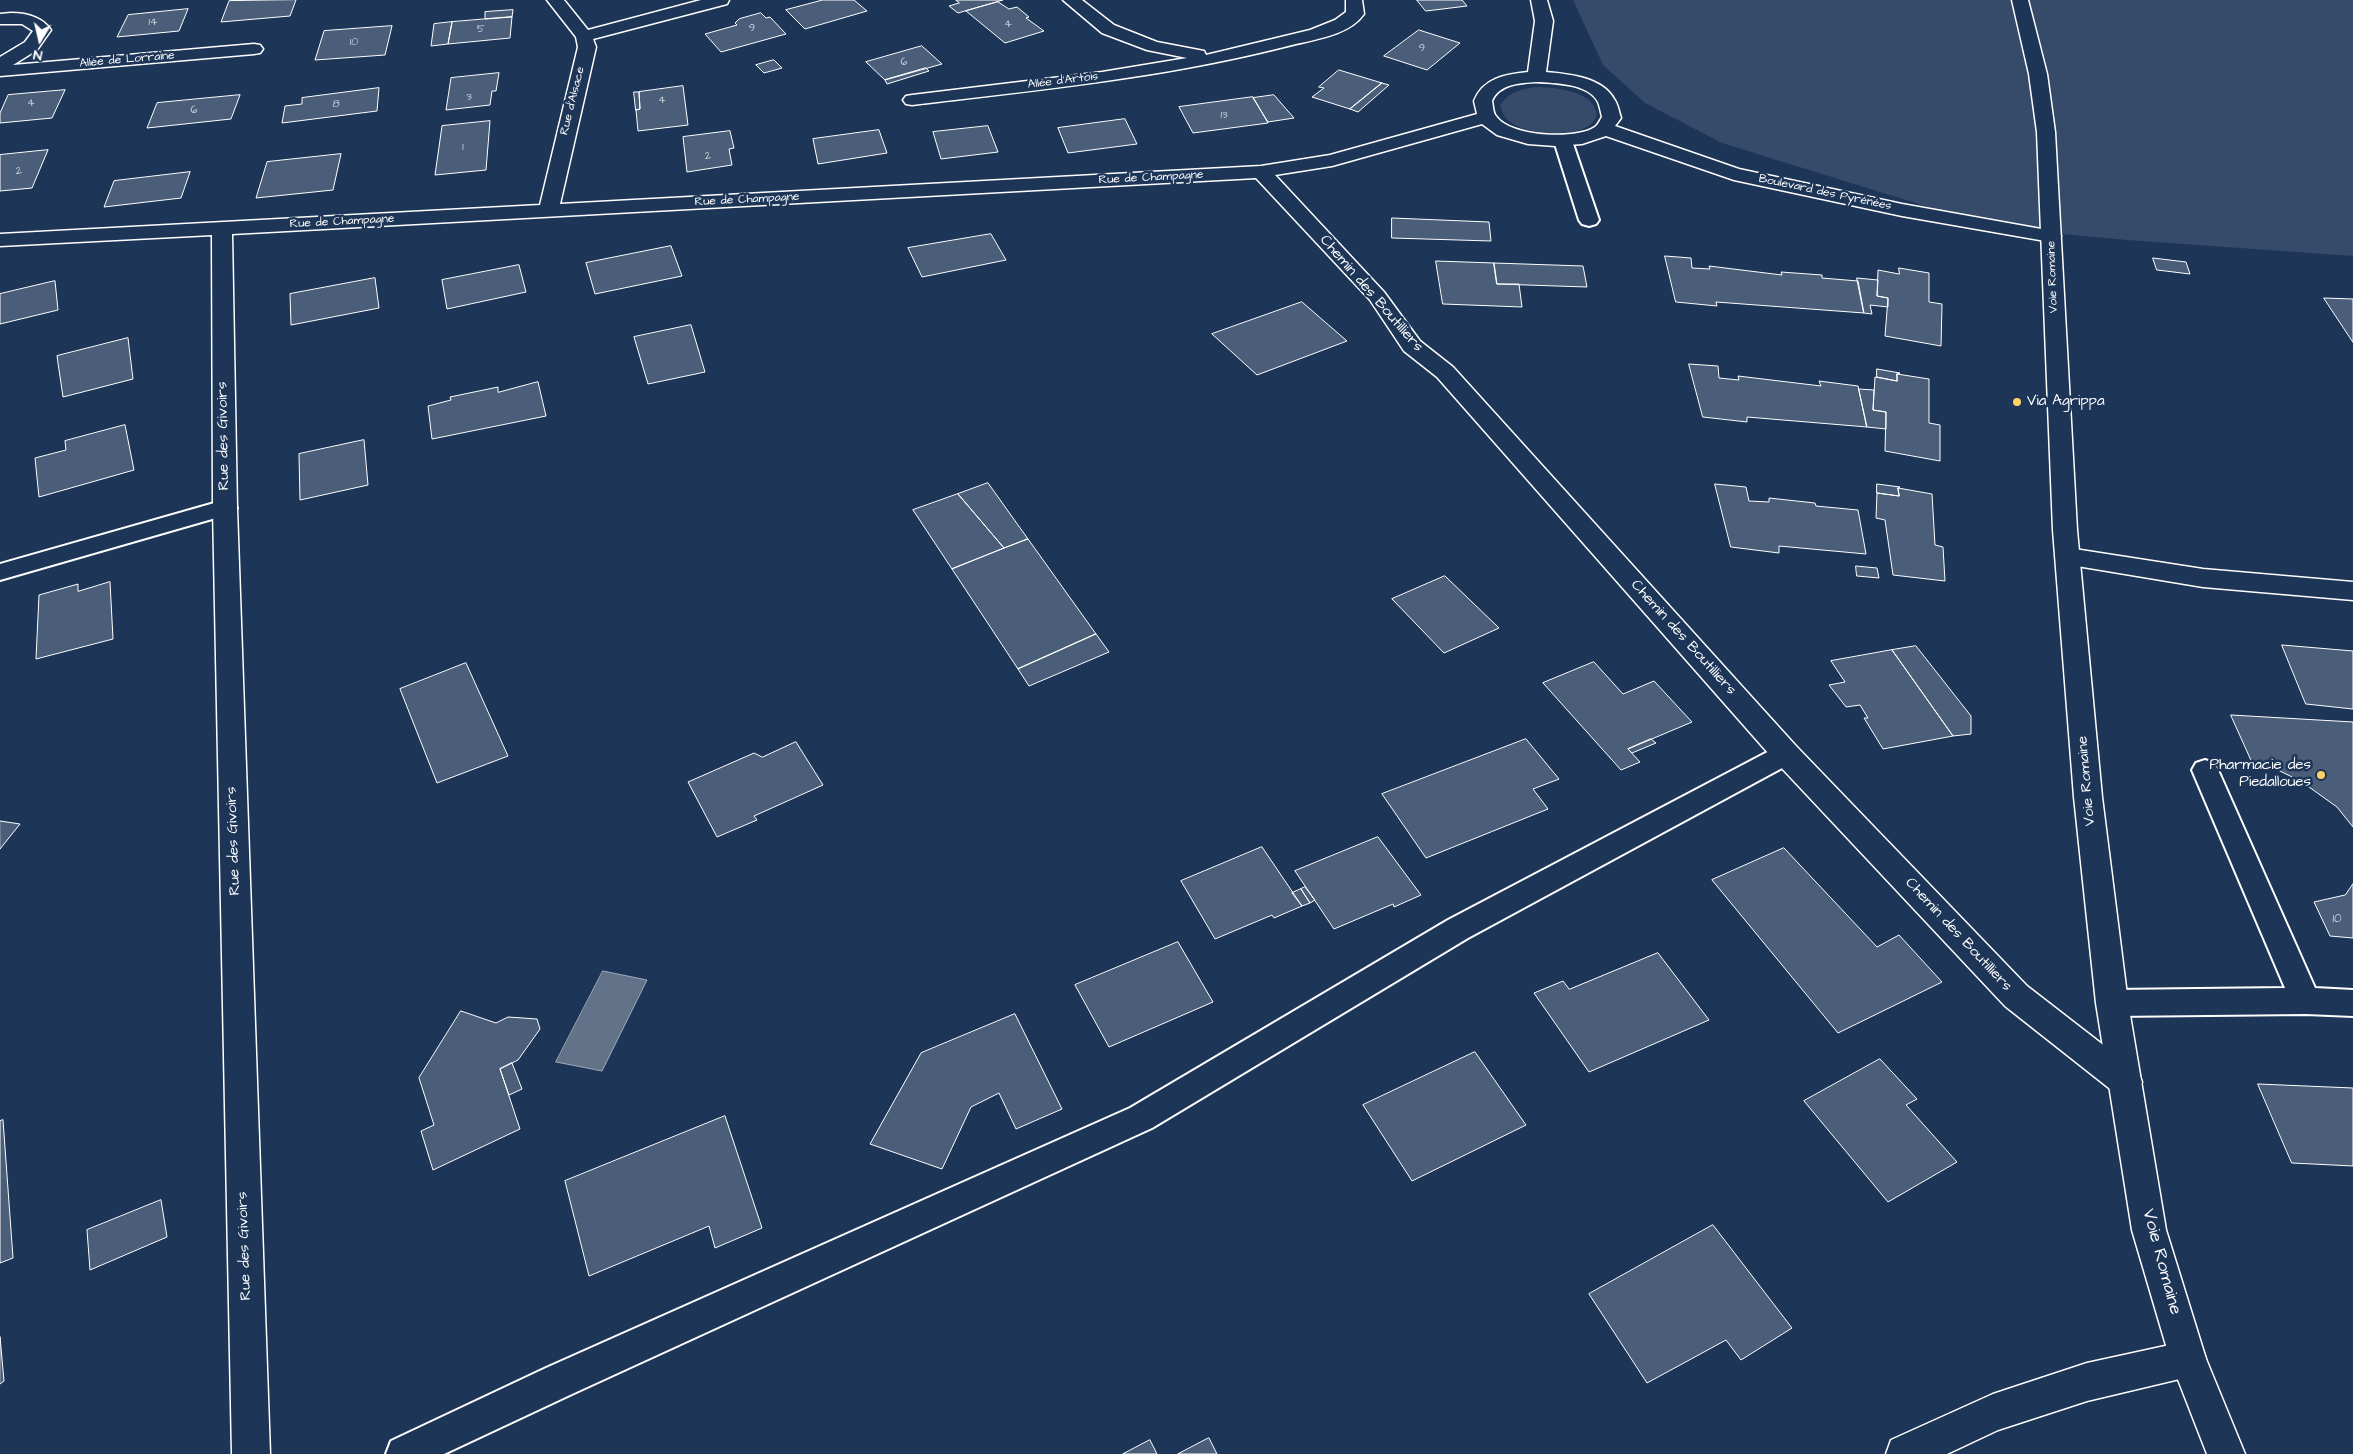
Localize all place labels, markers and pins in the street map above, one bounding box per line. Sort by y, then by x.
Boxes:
place label: Via Agrippa [2027,393,2105,411]
marker: Via Agrippa [2011,396,2023,408]
place label: Pharmacie des Piedalloues [2210,757,2311,792]
marker: Pharmacie des Piedalloues [2315,769,2327,781]

